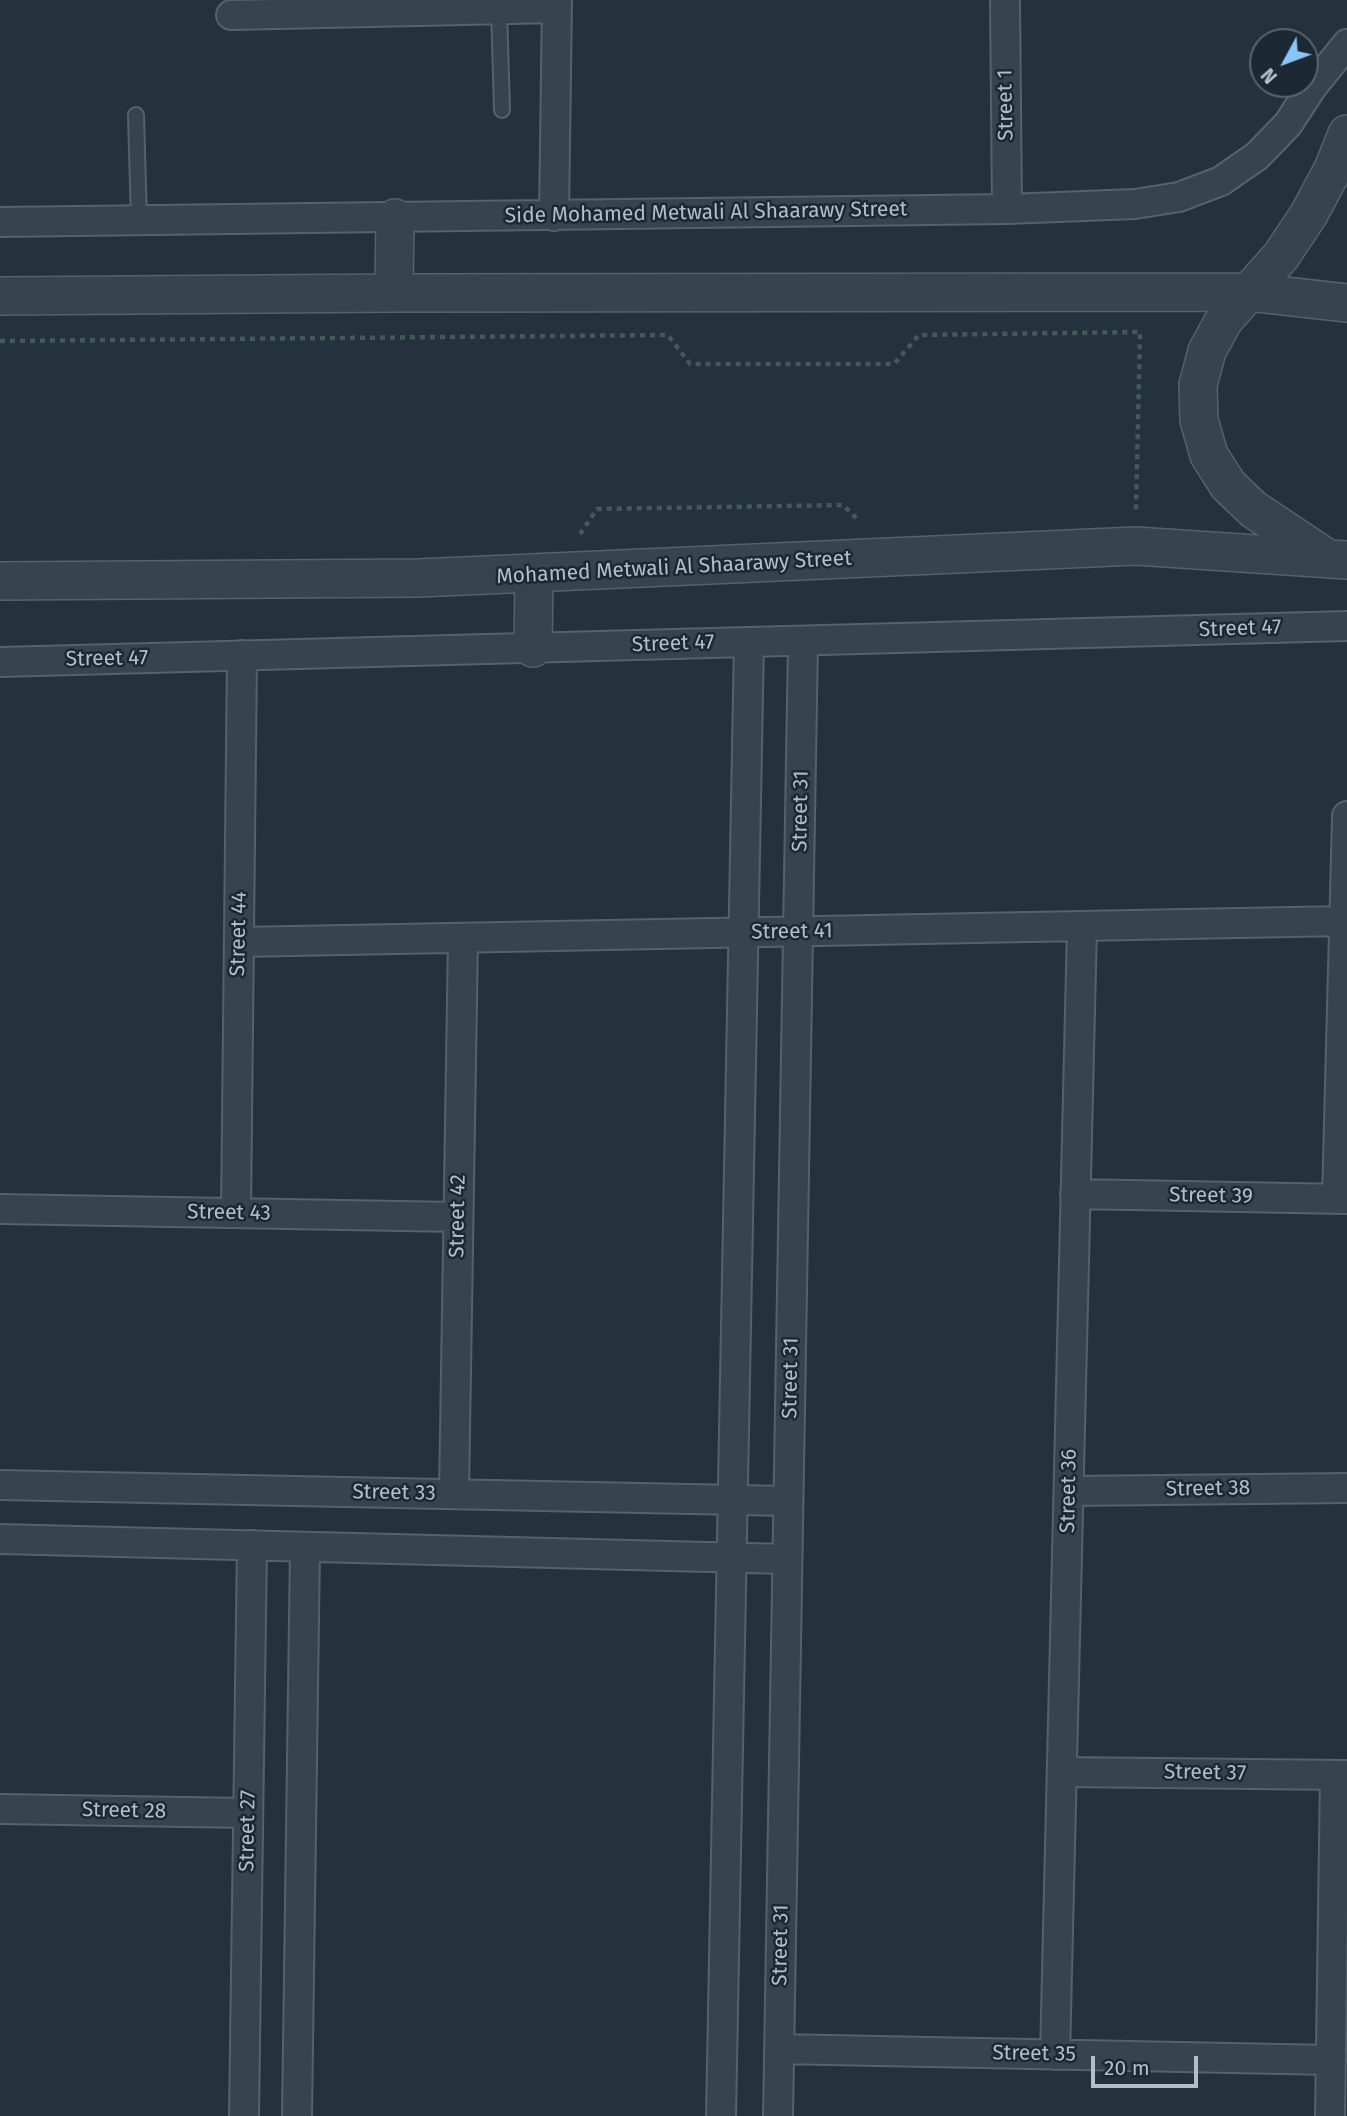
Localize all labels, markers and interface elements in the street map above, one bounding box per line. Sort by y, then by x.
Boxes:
north arrow [1249,28,1319,98]
text: N [1256,63,1282,88]
street label: Street 1 [993,69,1019,141]
street label: Side Mohamed Metwali Al Shaarawy Street [504,197,908,229]
street label: Mohamed Metwali Al Shaarawy Street [496,546,852,590]
street label: Street 47 [1198,615,1282,643]
street label: Street 47 [631,630,715,658]
street label: Street 47 [66,646,148,672]
street label: Street 31 [788,770,814,852]
street label: Street 44 [226,891,252,977]
street label: Street 41 [751,919,833,945]
street label: Street 42 [445,1174,471,1258]
street label: Street 39 [1169,1183,1253,1209]
street label: Street 43 [187,1200,271,1226]
street label: Street 31 [778,1337,804,1419]
street label: Street 36 [1056,1449,1082,1533]
street label: Street 38 [1165,1476,1251,1502]
street label: Street 33 [352,1480,436,1506]
street label: Street 37 [1164,1760,1246,1786]
street label: Street 27 [235,1790,261,1872]
street label: Street 28 [82,1798,166,1824]
street label: Street 31 [768,1904,794,1986]
street label: Street 35 [992,2041,1076,2067]
scale bar [1095,2042,1202,2086]
text: 20 m [1104,2055,1150,2081]

